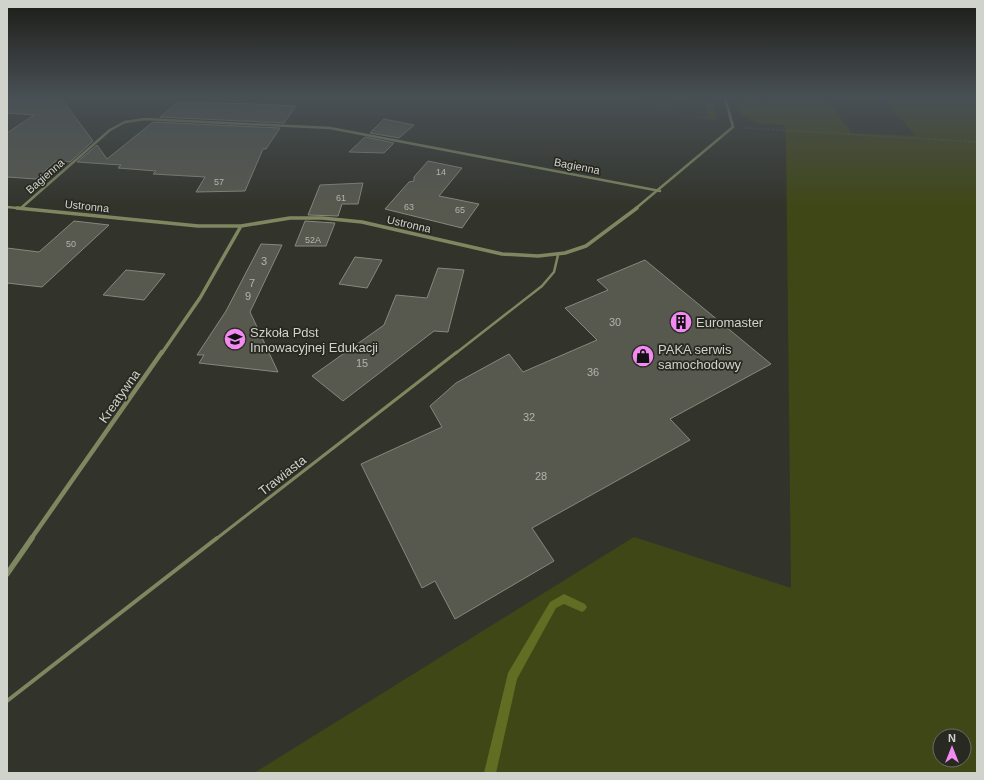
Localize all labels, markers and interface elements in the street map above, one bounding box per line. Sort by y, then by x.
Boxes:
street label: Bagienna [24,156,67,196]
street label: Bagienna [553,156,602,176]
house number: 14 [436,167,446,177]
house number: 57 [214,177,224,187]
house number: 61 [336,193,346,203]
street label: Ustronna [64,198,111,214]
house number: 63 [404,202,414,212]
house number: 65 [455,205,465,215]
street label: Ustronna [386,213,433,235]
house number: 52A [305,235,321,245]
house number: 50 [66,239,76,249]
house number: 3 [261,255,267,267]
house number: 7 [249,277,255,289]
house number: 9 [245,290,251,302]
building icon: Euromaster [668,309,694,335]
place label: Euromaster [696,315,764,330]
house number: 30 [609,316,621,328]
place label: Szkoła Pdst Innowacyjnej Edukacji [250,325,378,355]
school or university icon: Szkoła Pdst Innowacyjnej Edukacji [222,326,248,352]
place label: PAKA serwis samochodowy [658,342,742,372]
shop icon: PAKA serwis samochodowy [630,343,656,369]
house number: 15 [356,357,368,369]
street label: Kreatywna [96,366,144,426]
house number: 36 [587,366,599,378]
house number: 32 [523,411,535,423]
street label: Trawiasta [256,452,310,499]
house number: 28 [535,470,547,482]
north arrow [932,728,972,768]
text: N [948,732,956,744]

